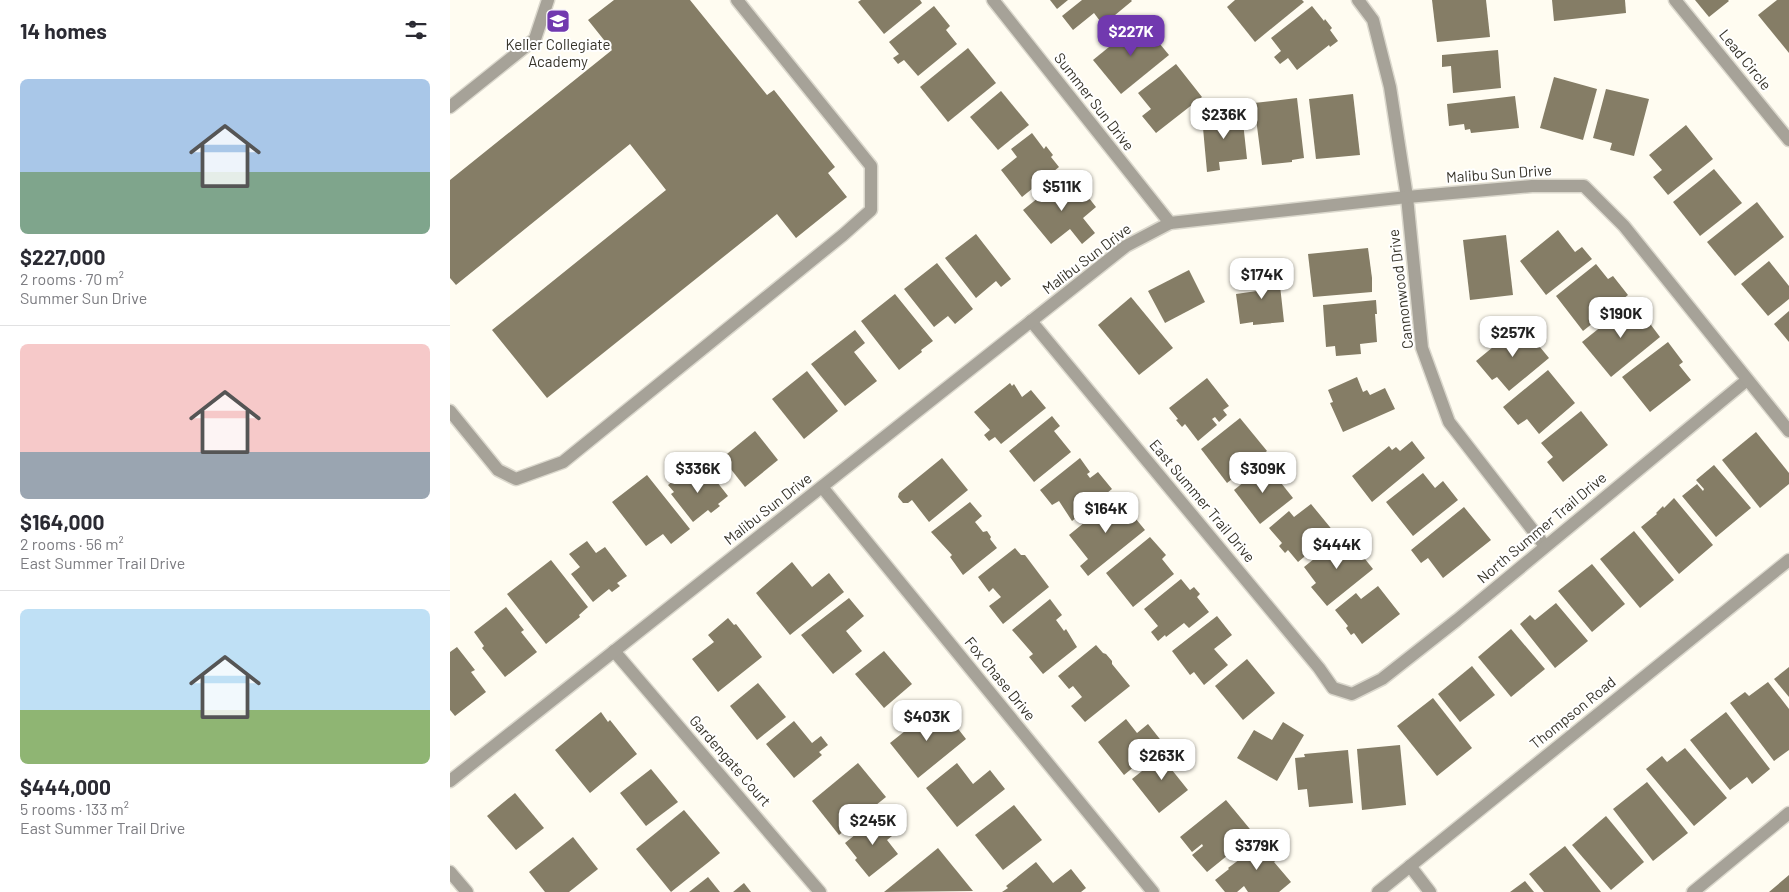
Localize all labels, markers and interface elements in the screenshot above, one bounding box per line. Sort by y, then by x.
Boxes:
school or university icon: Keller Collegiate Academy [545,8,571,34]
pin: $227K [1096,15,1166,57]
icon: filters [402,16,430,44]
text: 14 homes [20,18,107,43]
text: $227K [1108,21,1154,40]
street label: Lead Circle [1716,25,1776,93]
place label: Keller Collegiate Academy [505,35,611,70]
street label: Summer Sun Drive [1051,49,1139,154]
pin: $236K [1189,98,1259,140]
text: $236K [1201,104,1247,123]
icon: home [180,111,270,201]
street label: Malibu Sun Drive [1445,160,1553,186]
pin: $511K [1027,170,1097,212]
text: $511K [1042,176,1082,195]
street label: Malibu Sun Drive [1039,219,1134,297]
street label: Cannonwood Drive [1384,228,1416,350]
text: $227,000 [20,244,106,269]
pin: $174K [1227,258,1297,300]
text: $174K [1241,264,1283,283]
text: 2 rooms · 70 m² [20,269,124,288]
text: Summer Sun Drive [20,288,147,307]
pin: $190K [1586,296,1656,339]
text: $190K [1600,303,1642,322]
pin: $257K [1478,316,1548,358]
text: $257K [1491,322,1535,341]
icon: home [180,377,270,467]
street label: East Summer Trail Drive [1146,435,1259,565]
pin: $336K [663,452,733,494]
pin: $309K [1228,452,1298,494]
text: $336K [675,458,721,477]
text: $309K [1240,458,1286,477]
street label: Malibu Sun Drive [720,468,815,548]
street label: North Summer Trail Drive [1473,468,1610,587]
pin: $164K [1071,492,1141,534]
text: $164K [1084,498,1128,517]
text: $164,000 [20,509,104,534]
pin: $444K [1302,528,1372,570]
text: 2 rooms · 56 m² [20,534,124,553]
text: $444K [1313,534,1361,553]
text: East Summer Trail Drive [20,553,185,572]
street label: Fox Chase Drive [962,633,1040,724]
icon: home [180,642,270,732]
street label: Thompson Road [1526,672,1619,752]
pin: $403K [892,700,962,742]
text: $403K [904,706,950,725]
street label: Gardengate Court [686,711,775,810]
pin: $263K [1127,738,1197,781]
text: $263K [1139,745,1185,764]
text: $444,000 [20,774,111,799]
text: 5 rooms · 133 m² [20,799,129,818]
pin: $245K [838,804,908,846]
text: $245K [850,810,896,829]
text: East Summer Trail Drive [20,818,185,837]
pin: $379K [1222,828,1292,871]
text: $379K [1235,835,1279,854]

